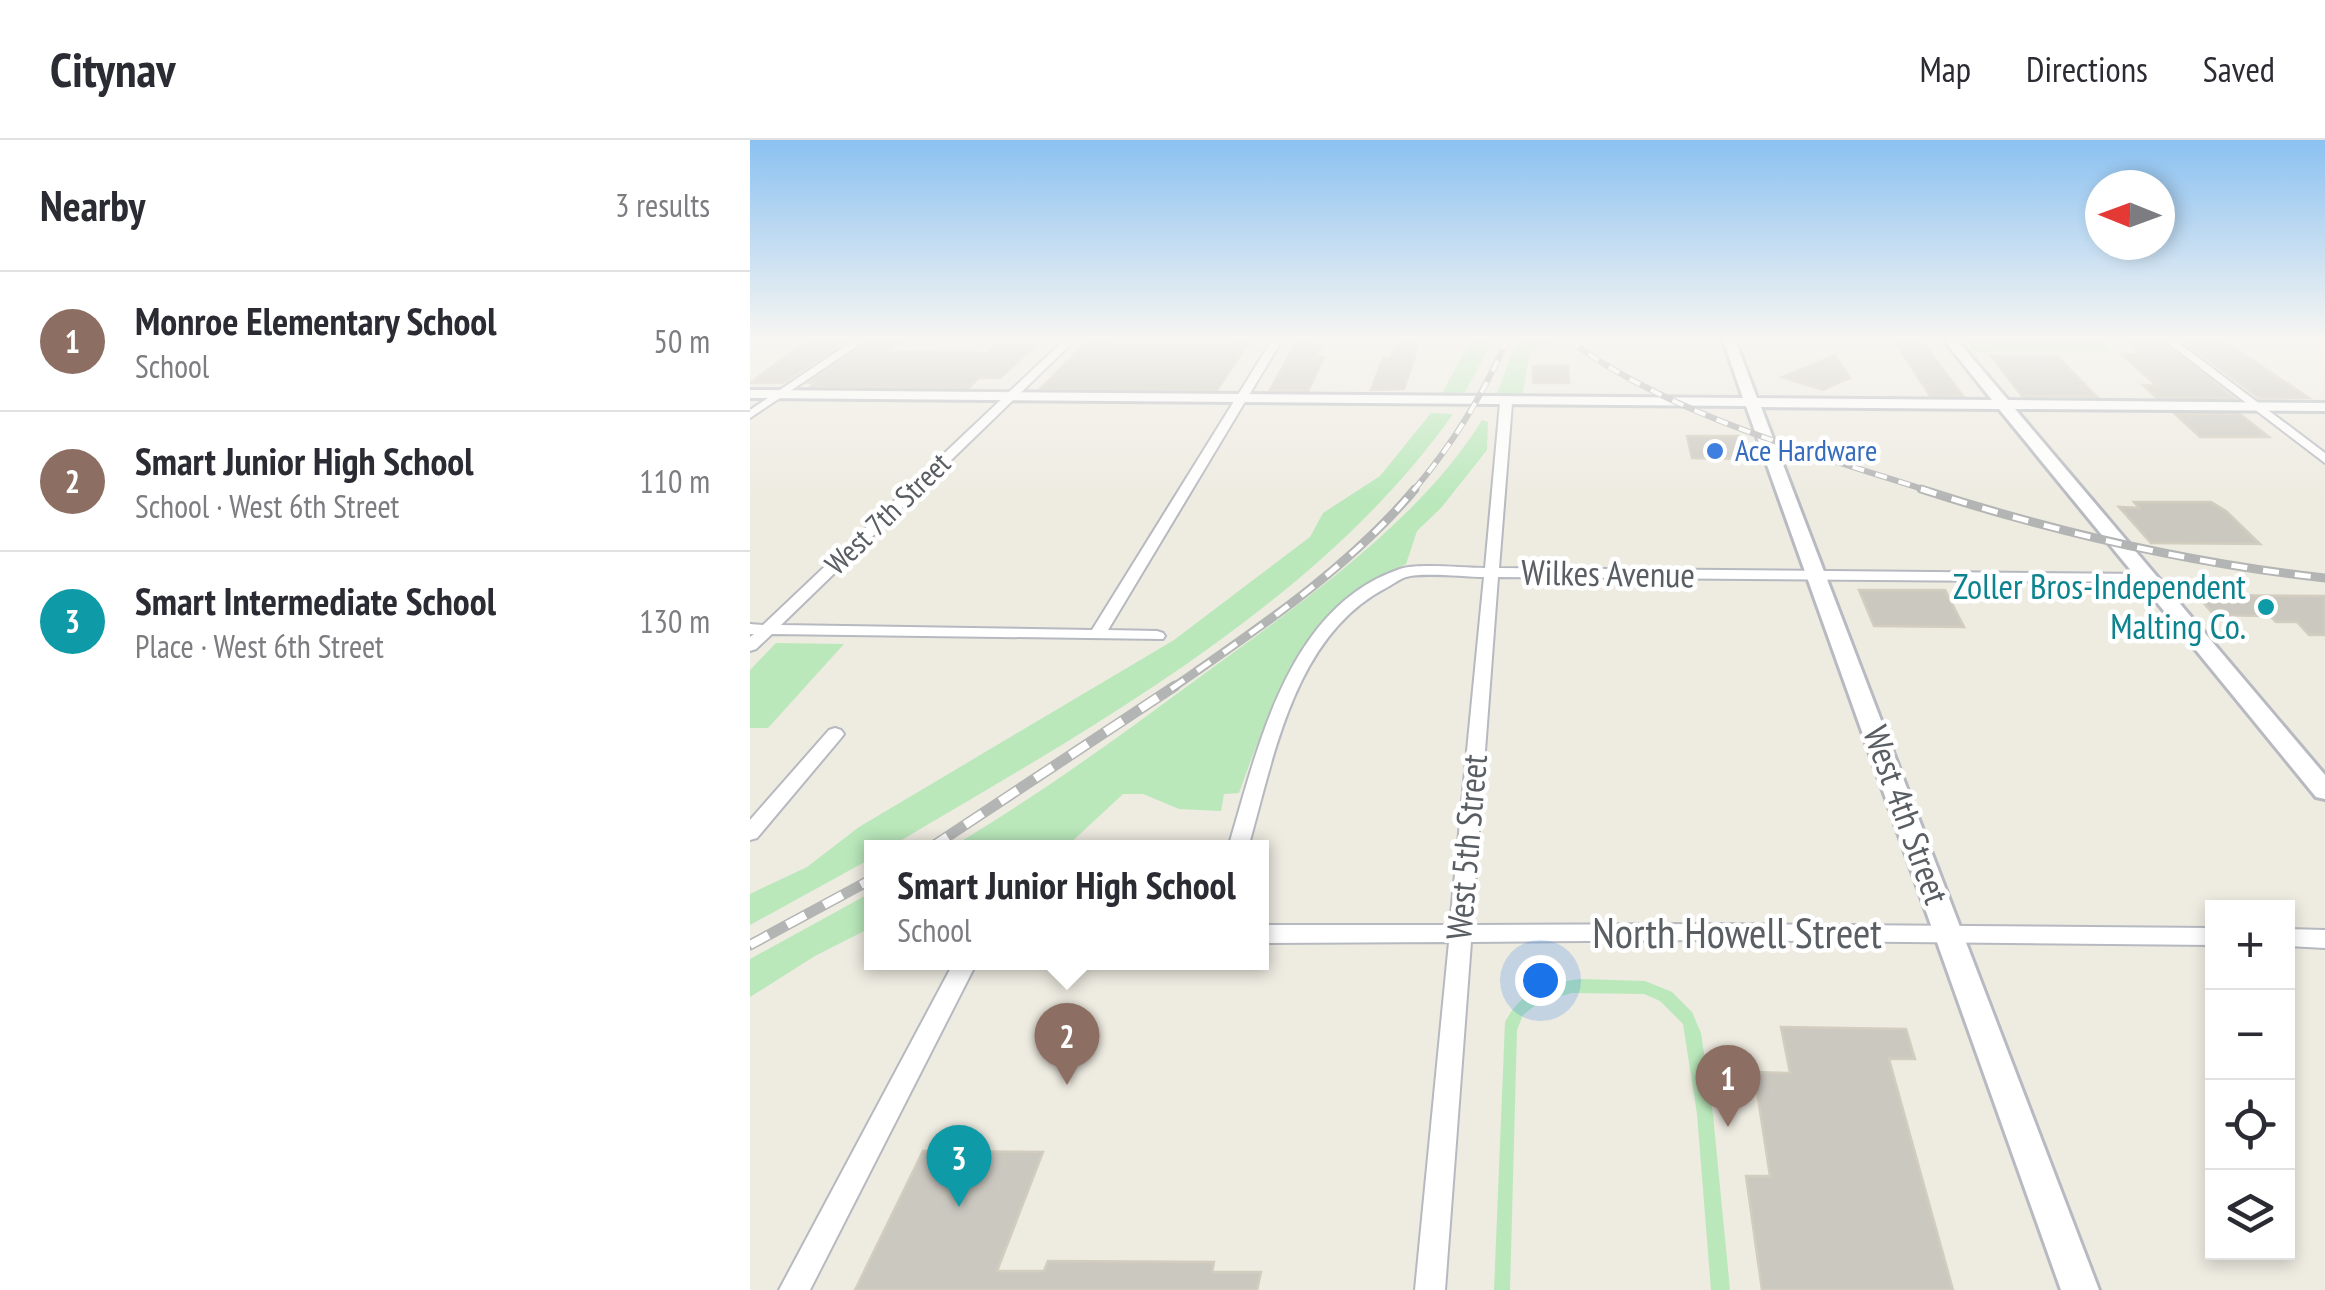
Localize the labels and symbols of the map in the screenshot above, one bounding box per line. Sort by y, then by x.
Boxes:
north arrow [2085,170,2175,260]
place label: Ace Hardware [1735,430,1877,469]
marker: Ace Hardware [1704,440,1726,462]
street label: West 7th Street [816,443,958,582]
street label: Wilkes Avenue [1521,548,1695,598]
place label: Zoller Bros-Independent Malting Co. [1953,563,2246,649]
marker: Zoller Bros-Independent Malting Co. [2255,596,2277,618]
street label: West 4th Street [1853,719,1961,910]
street label: West 5th Street [1435,752,1497,942]
street label: North Howell Street [1592,905,1882,960]
your location [1515,955,1566,1006]
pin: 2 [1034,1002,1100,1085]
pin: 1 [1696,1044,1760,1127]
pin: 3 [926,1124,992,1207]

